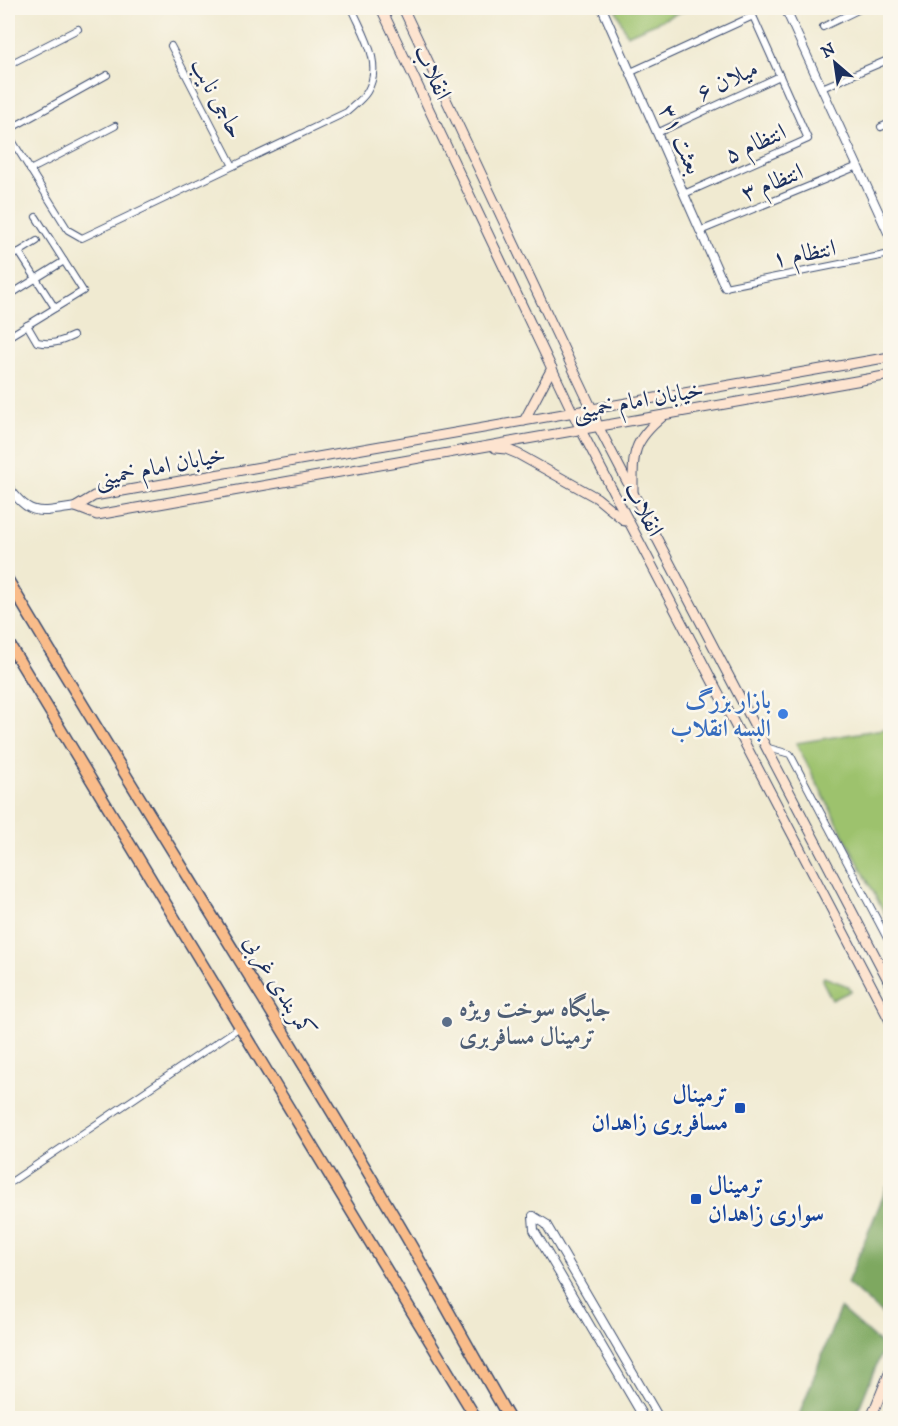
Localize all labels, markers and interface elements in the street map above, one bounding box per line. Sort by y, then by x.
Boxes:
north arrow [805,33,865,93]
text: N [818,39,839,63]
street label: انقلاب [406,40,458,105]
street label: حاجی نایب [183,53,251,144]
street label: میلان ۶ [692,54,763,108]
street label: بعثت ۳۱ [651,100,709,179]
street label: انتظام ۵ [720,117,793,175]
street label: انتظام ۳ [737,157,810,214]
street label: انتظام ۱ [770,233,840,280]
street label: خیابان امام خمینی [570,375,707,432]
street label: خیابان امام خمینی [92,440,229,499]
street label: انقلاب [616,477,670,542]
place label: بازار بزرگ البسه انقلاب [670,686,771,744]
marker: بازار بزرگ البسه انقلاب [776,707,790,721]
street label: کمربندی غربی [236,929,322,1044]
place label: جایگاه سوخت ویژه ترمینال مسافربری [459,992,611,1052]
marker: جایگاه سوخت ویژه ترمینال مسافربری [440,1015,454,1029]
place label: ترمینال مسافربری زاهدان [591,1080,728,1138]
marker: ترمینال مسافربری زاهدان [733,1101,747,1115]
place label: ترمینال سواری زاهدان [708,1171,824,1229]
marker: ترمینال سواری زاهدان [689,1192,703,1206]

